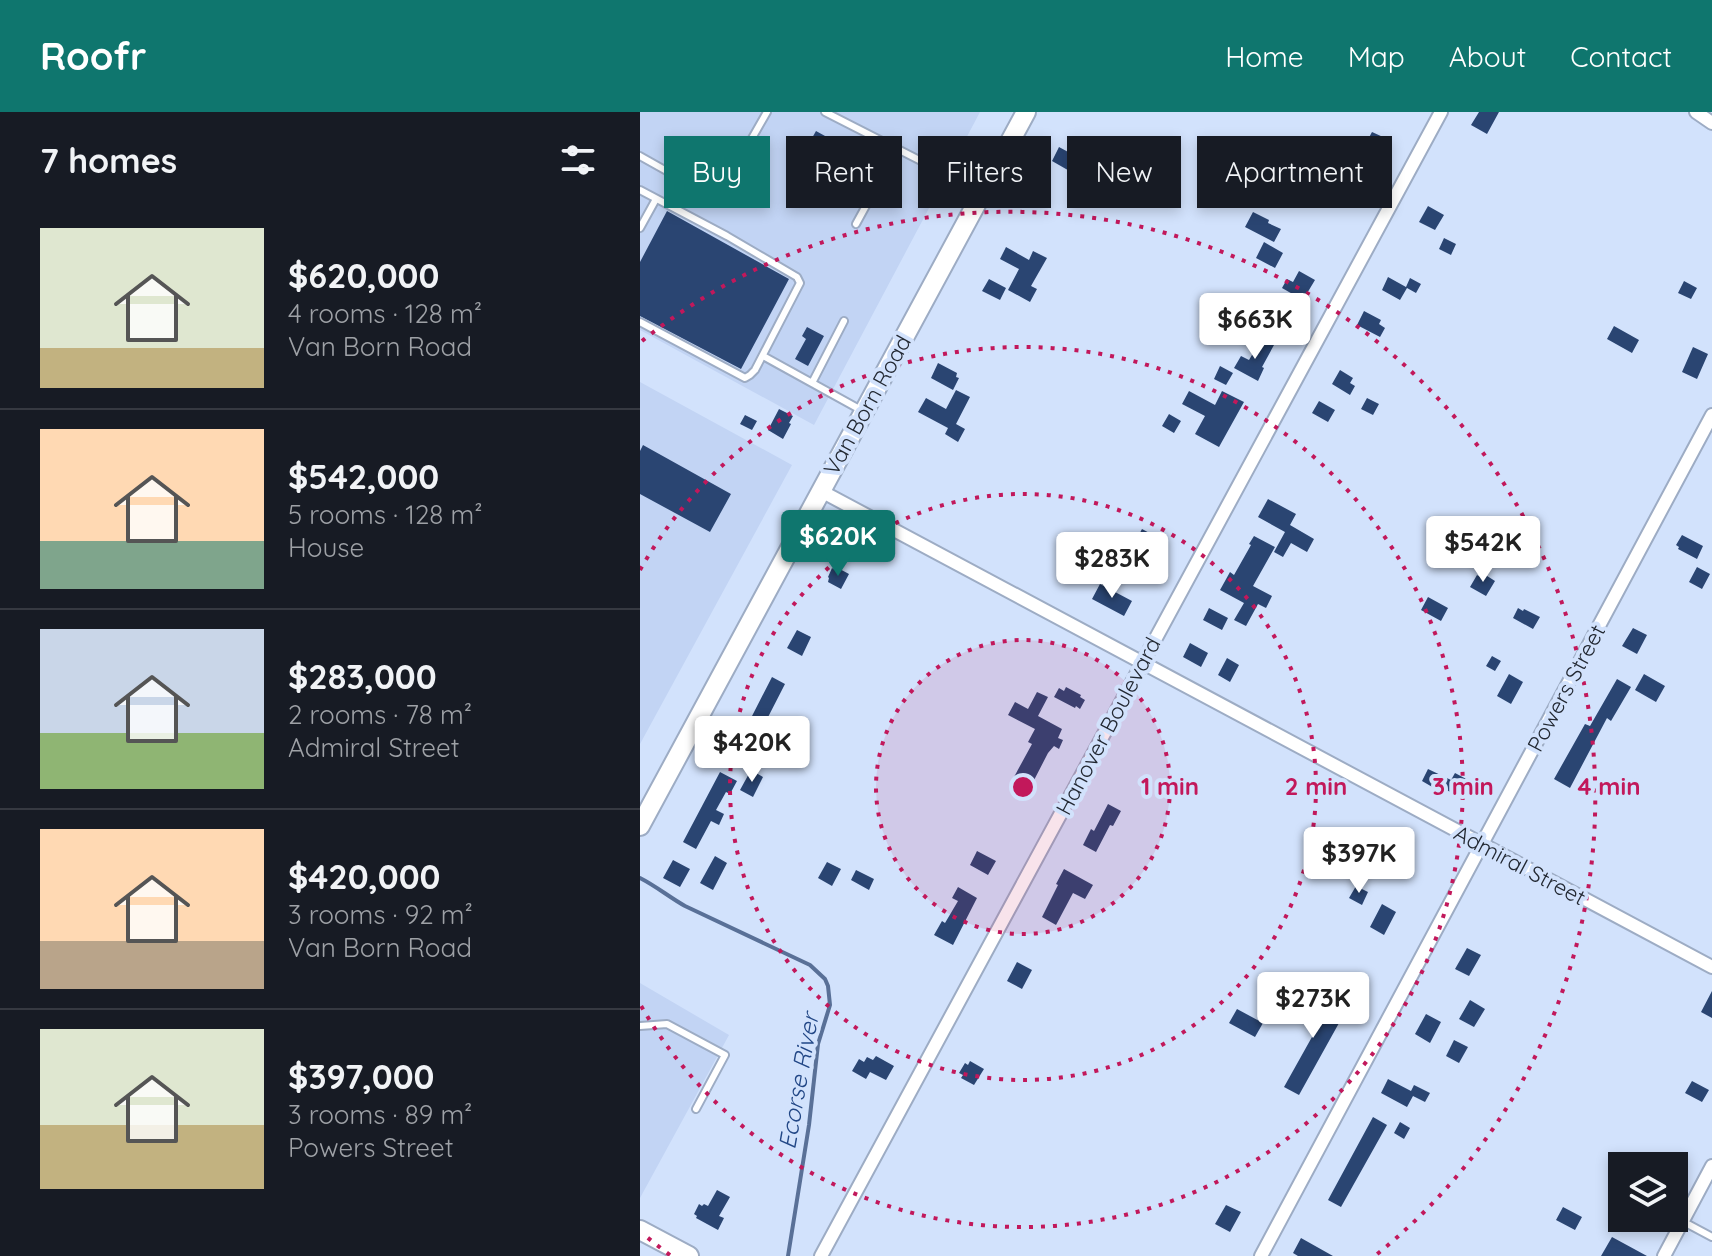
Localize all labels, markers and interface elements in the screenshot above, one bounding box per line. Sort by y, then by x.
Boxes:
text: Roofr [40,32,146,80]
text: Home [1225,39,1304,74]
text: Map [1348,39,1405,74]
text: About [1449,39,1526,74]
text: Contact [1570,39,1672,74]
chip: Buy [664,136,770,208]
chip: Rent [786,136,902,208]
chip: Filters [918,136,1051,208]
chip: New [1067,136,1181,208]
chip: Apartment [1197,136,1392,208]
icon: filters [556,138,600,182]
text: 7 homes [40,139,177,182]
text: $620,000 [288,254,439,297]
icon: home [104,260,200,356]
pin: $663K [1199,293,1311,361]
text: 4 rooms · 128 m² [288,297,482,330]
text: $663K [1217,302,1293,335]
text: Van Born Road [288,330,472,363]
street label: Van Born Road [817,330,917,480]
text: $542,000 [288,455,439,498]
icon: home [104,461,200,557]
text: 5 rooms · 128 m² [288,498,482,531]
pin: $620K [782,510,894,578]
pin: $542K [1427,516,1539,584]
text: $620K [799,519,877,552]
text: $542K [1444,525,1522,558]
text: House [288,531,364,564]
pin: $283K [1056,532,1168,600]
text: $283K [1074,541,1150,574]
street label: Powers Street [1521,620,1611,756]
street label: Hanover Boulevard [1049,632,1167,820]
text: $283,000 [288,655,437,698]
icon: home [104,661,200,757]
text: 2 rooms · 78 m² [288,698,472,731]
pin: $420K [696,716,808,784]
text: $420K [713,725,791,758]
text: Admiral Street [288,731,459,764]
text: 1 min [1141,771,1199,801]
text: 2 min [1285,771,1347,801]
text: 3 min [1432,771,1494,801]
text: 4 min [1578,771,1640,801]
centre of rings [1009,773,1037,801]
street label: Admiral Street [1449,819,1591,911]
pin: $397K [1303,827,1415,895]
text: $397K [1322,836,1396,869]
text: $420,000 [288,855,441,898]
icon: home [104,861,200,957]
text: 3 rooms · 92 m² [288,898,473,931]
text: Van Born Road [288,931,472,964]
pin: $273K [1257,972,1369,1040]
text: $273K [1275,981,1351,1014]
water label: Ecorse River [771,1008,825,1151]
text: $397,000 [288,1055,434,1098]
icon: home [104,1061,200,1157]
text: 3 rooms · 89 m² [288,1098,472,1131]
text: Powers Street [288,1131,454,1164]
map controls [1608,1152,1688,1232]
button: layers [1608,1152,1688,1232]

